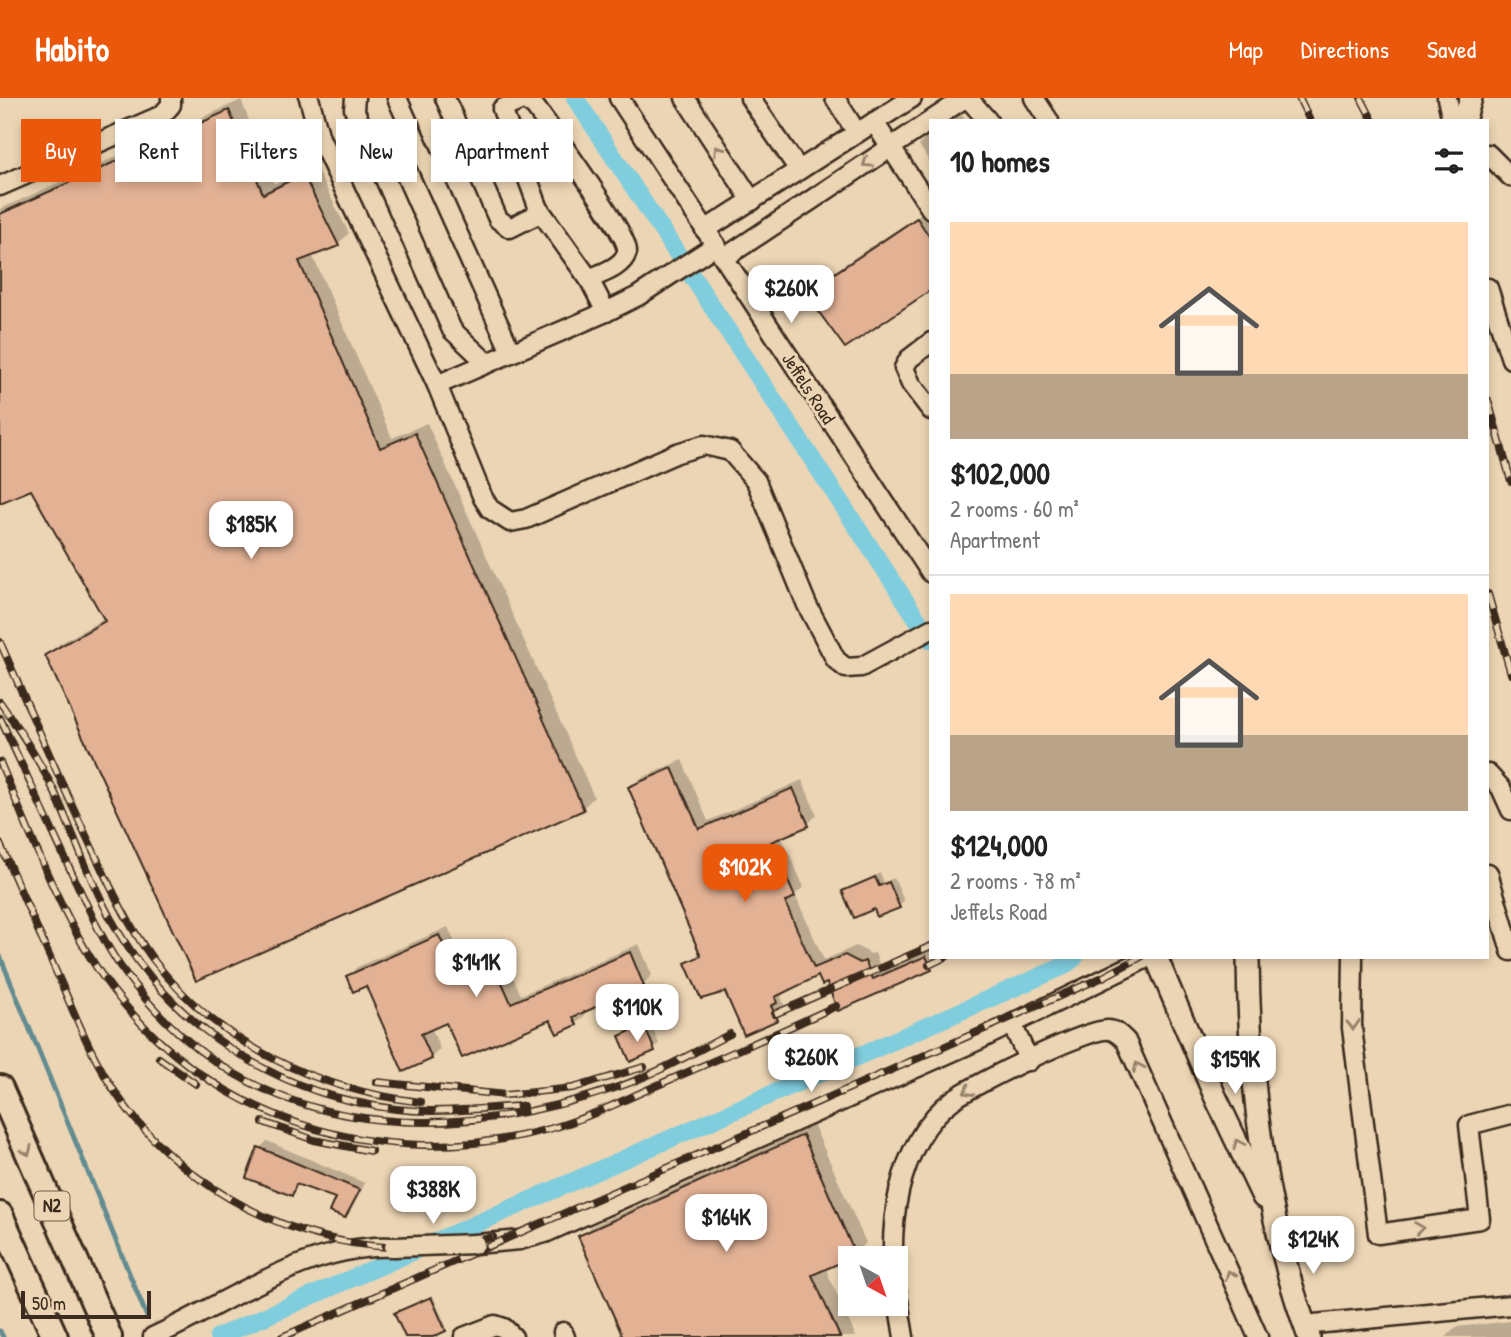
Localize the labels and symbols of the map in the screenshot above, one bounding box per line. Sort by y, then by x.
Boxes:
one-way arrow [713,144,726,157]
one-way arrow [862,155,875,167]
pin: $260K [742,266,840,325]
street label: Jeffels Road [776,347,842,429]
pin: $185K [202,502,300,561]
pin: $102K [696,844,794,904]
pin: $141K [427,940,525,999]
pin: $110K [588,984,686,1044]
one-way arrow [1345,1020,1360,1031]
pin: $260K [762,1034,860,1094]
pin: $159K [1186,1037,1284,1096]
one-way arrow [1132,1062,1146,1074]
one-way arrow [963,1083,975,1096]
one-way arrow [1232,1139,1246,1151]
one-way arrow [19,1143,33,1156]
pin: $388K [384,1166,482,1226]
road number: N2 [34,1191,70,1220]
pin: $164K [677,1194,775,1254]
pin: $124K [1264,1216,1362,1276]
one-way arrow [1414,1221,1425,1236]
north arrow [838,1246,908,1316]
one-way arrow [1224,1269,1238,1282]
scale bar [21,1288,150,1320]

